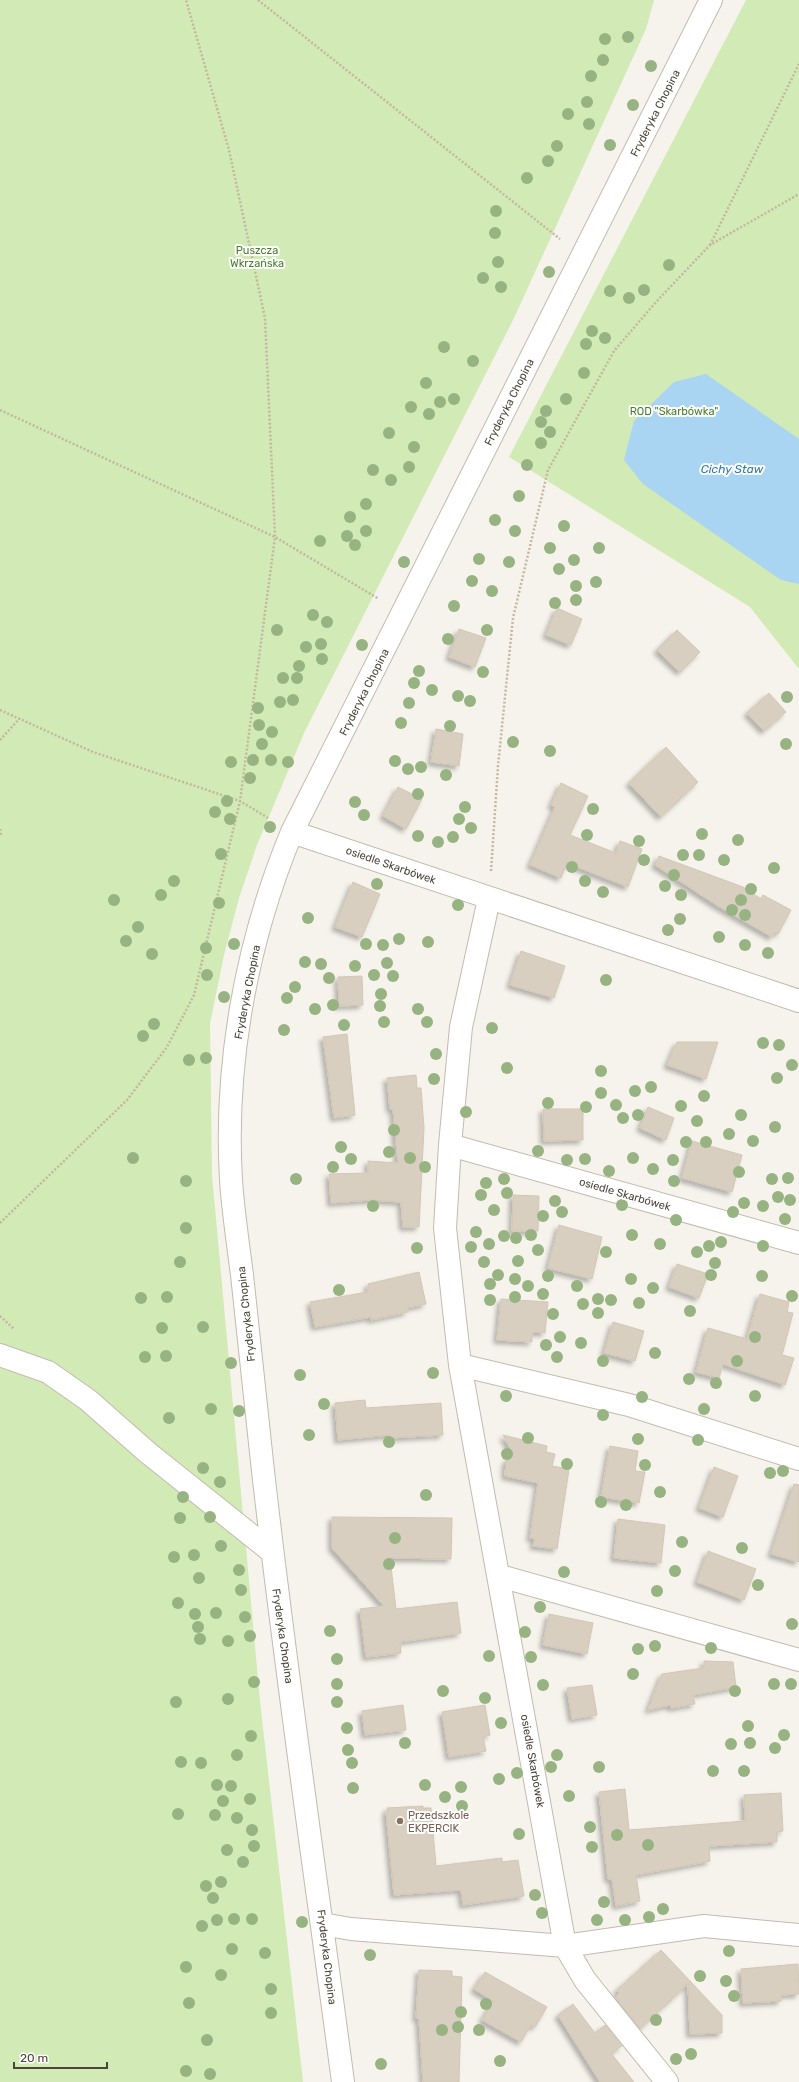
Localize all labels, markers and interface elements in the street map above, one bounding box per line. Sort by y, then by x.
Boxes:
street label: Fryderyka Chopina [628,68,683,159]
park label: Puszcza Wkrzańska [230,244,284,270]
street label: Fryderyka Chopina [482,357,537,448]
park label: ROD "Skarbówka" [630,405,718,418]
water label: Cichy Staw [701,462,764,476]
street label: Fryderyka Chopina [337,647,392,738]
street label: osiedle Skarbówek [344,844,438,887]
street label: Fryderyka Chopina [232,944,263,1040]
street label: osiedle Skarbówek [578,1175,672,1214]
street label: Fryderyka Chopina [235,1266,258,1362]
street label: Fryderyka Chopina [269,1588,296,1684]
street label: osiedle Skarbówek [518,1713,547,1809]
place label: Przedszkole EKPERCIK [408,1809,469,1835]
marker: Przedszkole EKPERCIK [395,1816,405,1826]
street label: Fryderyka Chopina [314,1909,339,2005]
scale bar [14,2044,107,2070]
text: 20 m [20,2051,48,2065]

